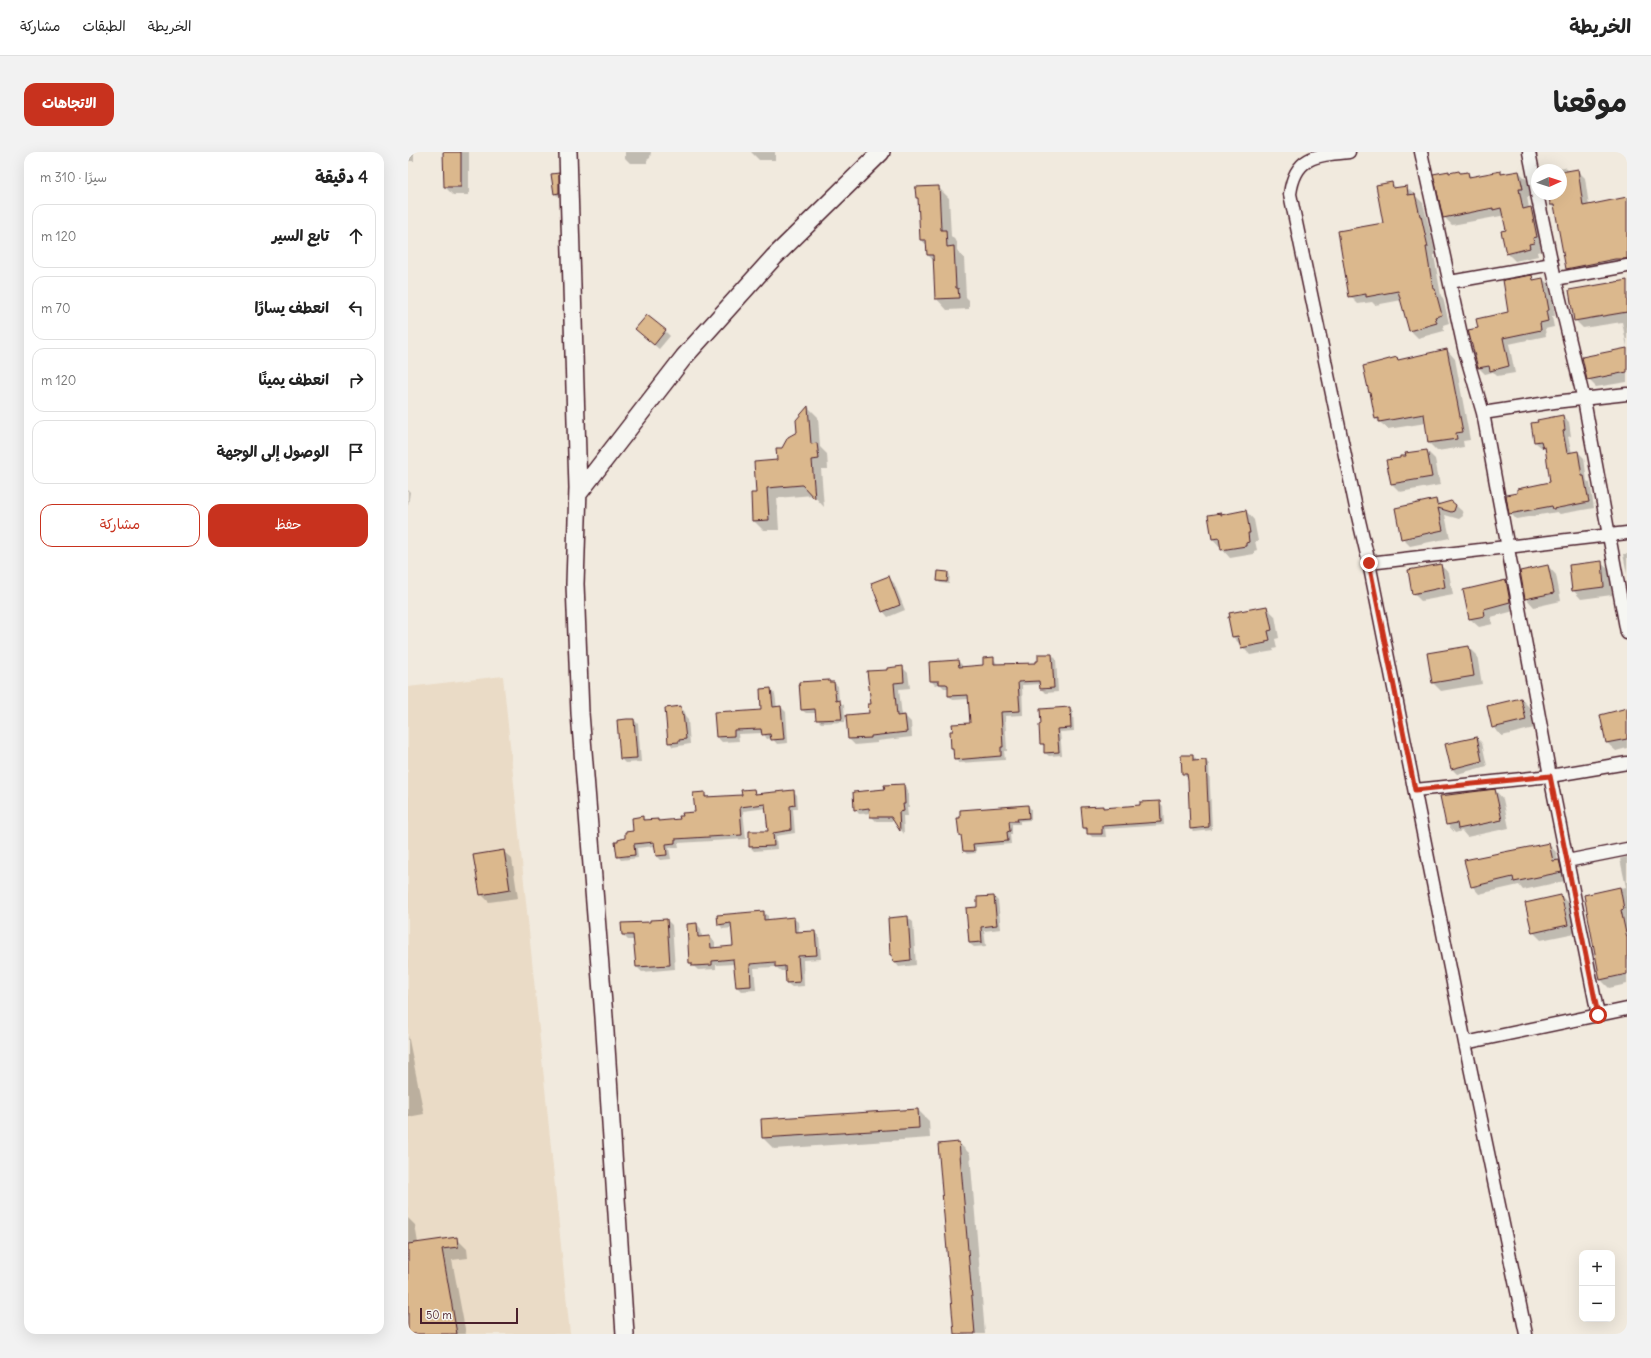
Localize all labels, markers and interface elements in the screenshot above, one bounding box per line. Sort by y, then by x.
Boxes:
text: الخريطة [1569,14,1631,38]
text: مشاركة [20,17,60,35]
text: الطبقات [82,17,126,35]
text: الخريطة [148,17,191,35]
button: الاتجاهات [24,83,114,126]
text: موقعنا [1553,84,1627,120]
north arrow [1531,164,1567,200]
text: 4 دقيقة [315,166,368,188]
text: سيرًا · 310 m [40,169,107,186]
icon: ahead [345,225,367,247]
text: تابع السير [272,226,329,245]
text: 120 m [41,228,76,245]
icon: left [345,297,367,319]
text: انعطف يسارًا [255,298,329,317]
text: 70 m [41,300,70,317]
icon: right [345,369,367,391]
text: انعطف يمينًا [258,370,329,389]
text: 120 m [41,372,76,389]
icon: arrive [345,441,367,463]
text: الوصول إلى الوجهة [216,442,329,461]
button: مشاركة [40,504,200,547]
button: حفظ [208,504,368,547]
route end [1360,554,1378,572]
route start [1589,1006,1607,1024]
map controls [1579,1250,1615,1322]
button: + [1579,1250,1615,1286]
button: − [1579,1286,1615,1322]
scale bar [420,1306,518,1325]
text: 50 m [426,1308,452,1322]

